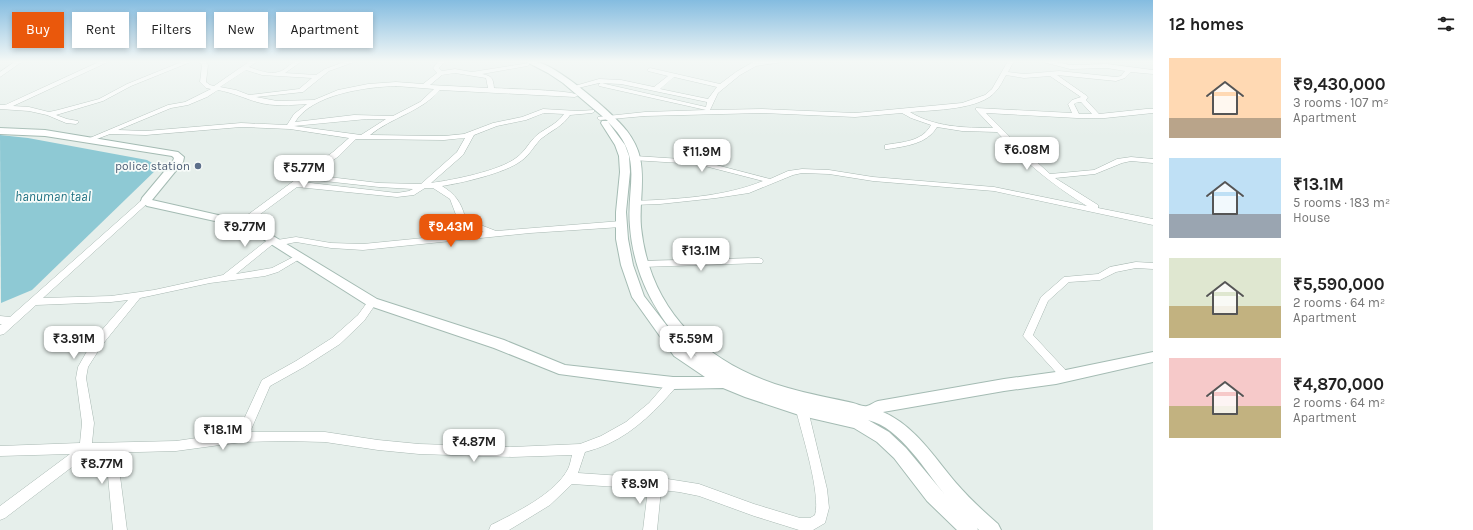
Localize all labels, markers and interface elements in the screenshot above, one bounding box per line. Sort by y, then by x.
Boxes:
chip: Buy [12,12,64,48]
chip: Rent [72,12,129,48]
chip: Filters [137,12,206,48]
chip: New [214,12,268,48]
chip: Apartment [276,12,373,48]
icon: filters [1435,13,1457,35]
text: 12 homes [1169,14,1244,34]
icon: home [1201,74,1249,122]
text: ₹9,430,000 [1293,74,1385,94]
text: 3 rooms · 107 m² [1293,95,1389,110]
text: Apartment [1293,110,1356,125]
pin: ₹6.08M [994,137,1060,171]
pin: ₹11.9M [669,139,735,173]
text: ₹6.08M [1004,142,1050,157]
text: ₹11.9M [683,144,721,159]
pin: ₹5.77M [271,155,337,189]
place label: police station [115,159,190,173]
text: ₹5.77M [283,160,325,175]
marker: police station [193,161,203,171]
icon: home [1201,174,1249,222]
text: ₹13.1M [1293,174,1344,194]
water label: hanuman taal [15,189,91,204]
text: 5 rooms · 183 m² [1293,195,1390,210]
text: House [1293,210,1330,225]
pin: ₹9.77M [212,214,278,248]
pin: ₹9.43M [418,214,484,248]
text: ₹9.77M [224,219,266,234]
text: ₹9.43M [428,219,474,234]
pin: ₹13.1M [668,238,734,272]
text: ₹13.1M [682,243,720,258]
icon: home [1201,274,1249,322]
text: ₹5,590,000 [1293,274,1385,294]
text: 2 rooms · 64 m² [1293,295,1385,310]
text: Apartment [1293,310,1356,325]
pin: ₹3.91M [41,326,107,360]
pin: ₹5.59M [658,326,724,360]
text: ₹3.91M [53,331,95,346]
text: ₹5.59M [669,331,713,346]
icon: home [1201,374,1249,422]
text: ₹4,870,000 [1293,374,1384,394]
text: 2 rooms · 64 m² [1293,395,1385,410]
text: Apartment [1293,410,1356,425]
pin: ₹18.1M [190,417,256,451]
text: ₹18.1M [203,422,243,437]
pin: ₹4.87M [441,429,507,463]
text: ₹4.87M [452,434,496,449]
pin: ₹8.77M [69,451,135,485]
text: ₹8.77M [81,456,123,471]
pin: ₹8.9M [612,471,668,505]
text: ₹8.9M [621,476,659,491]

